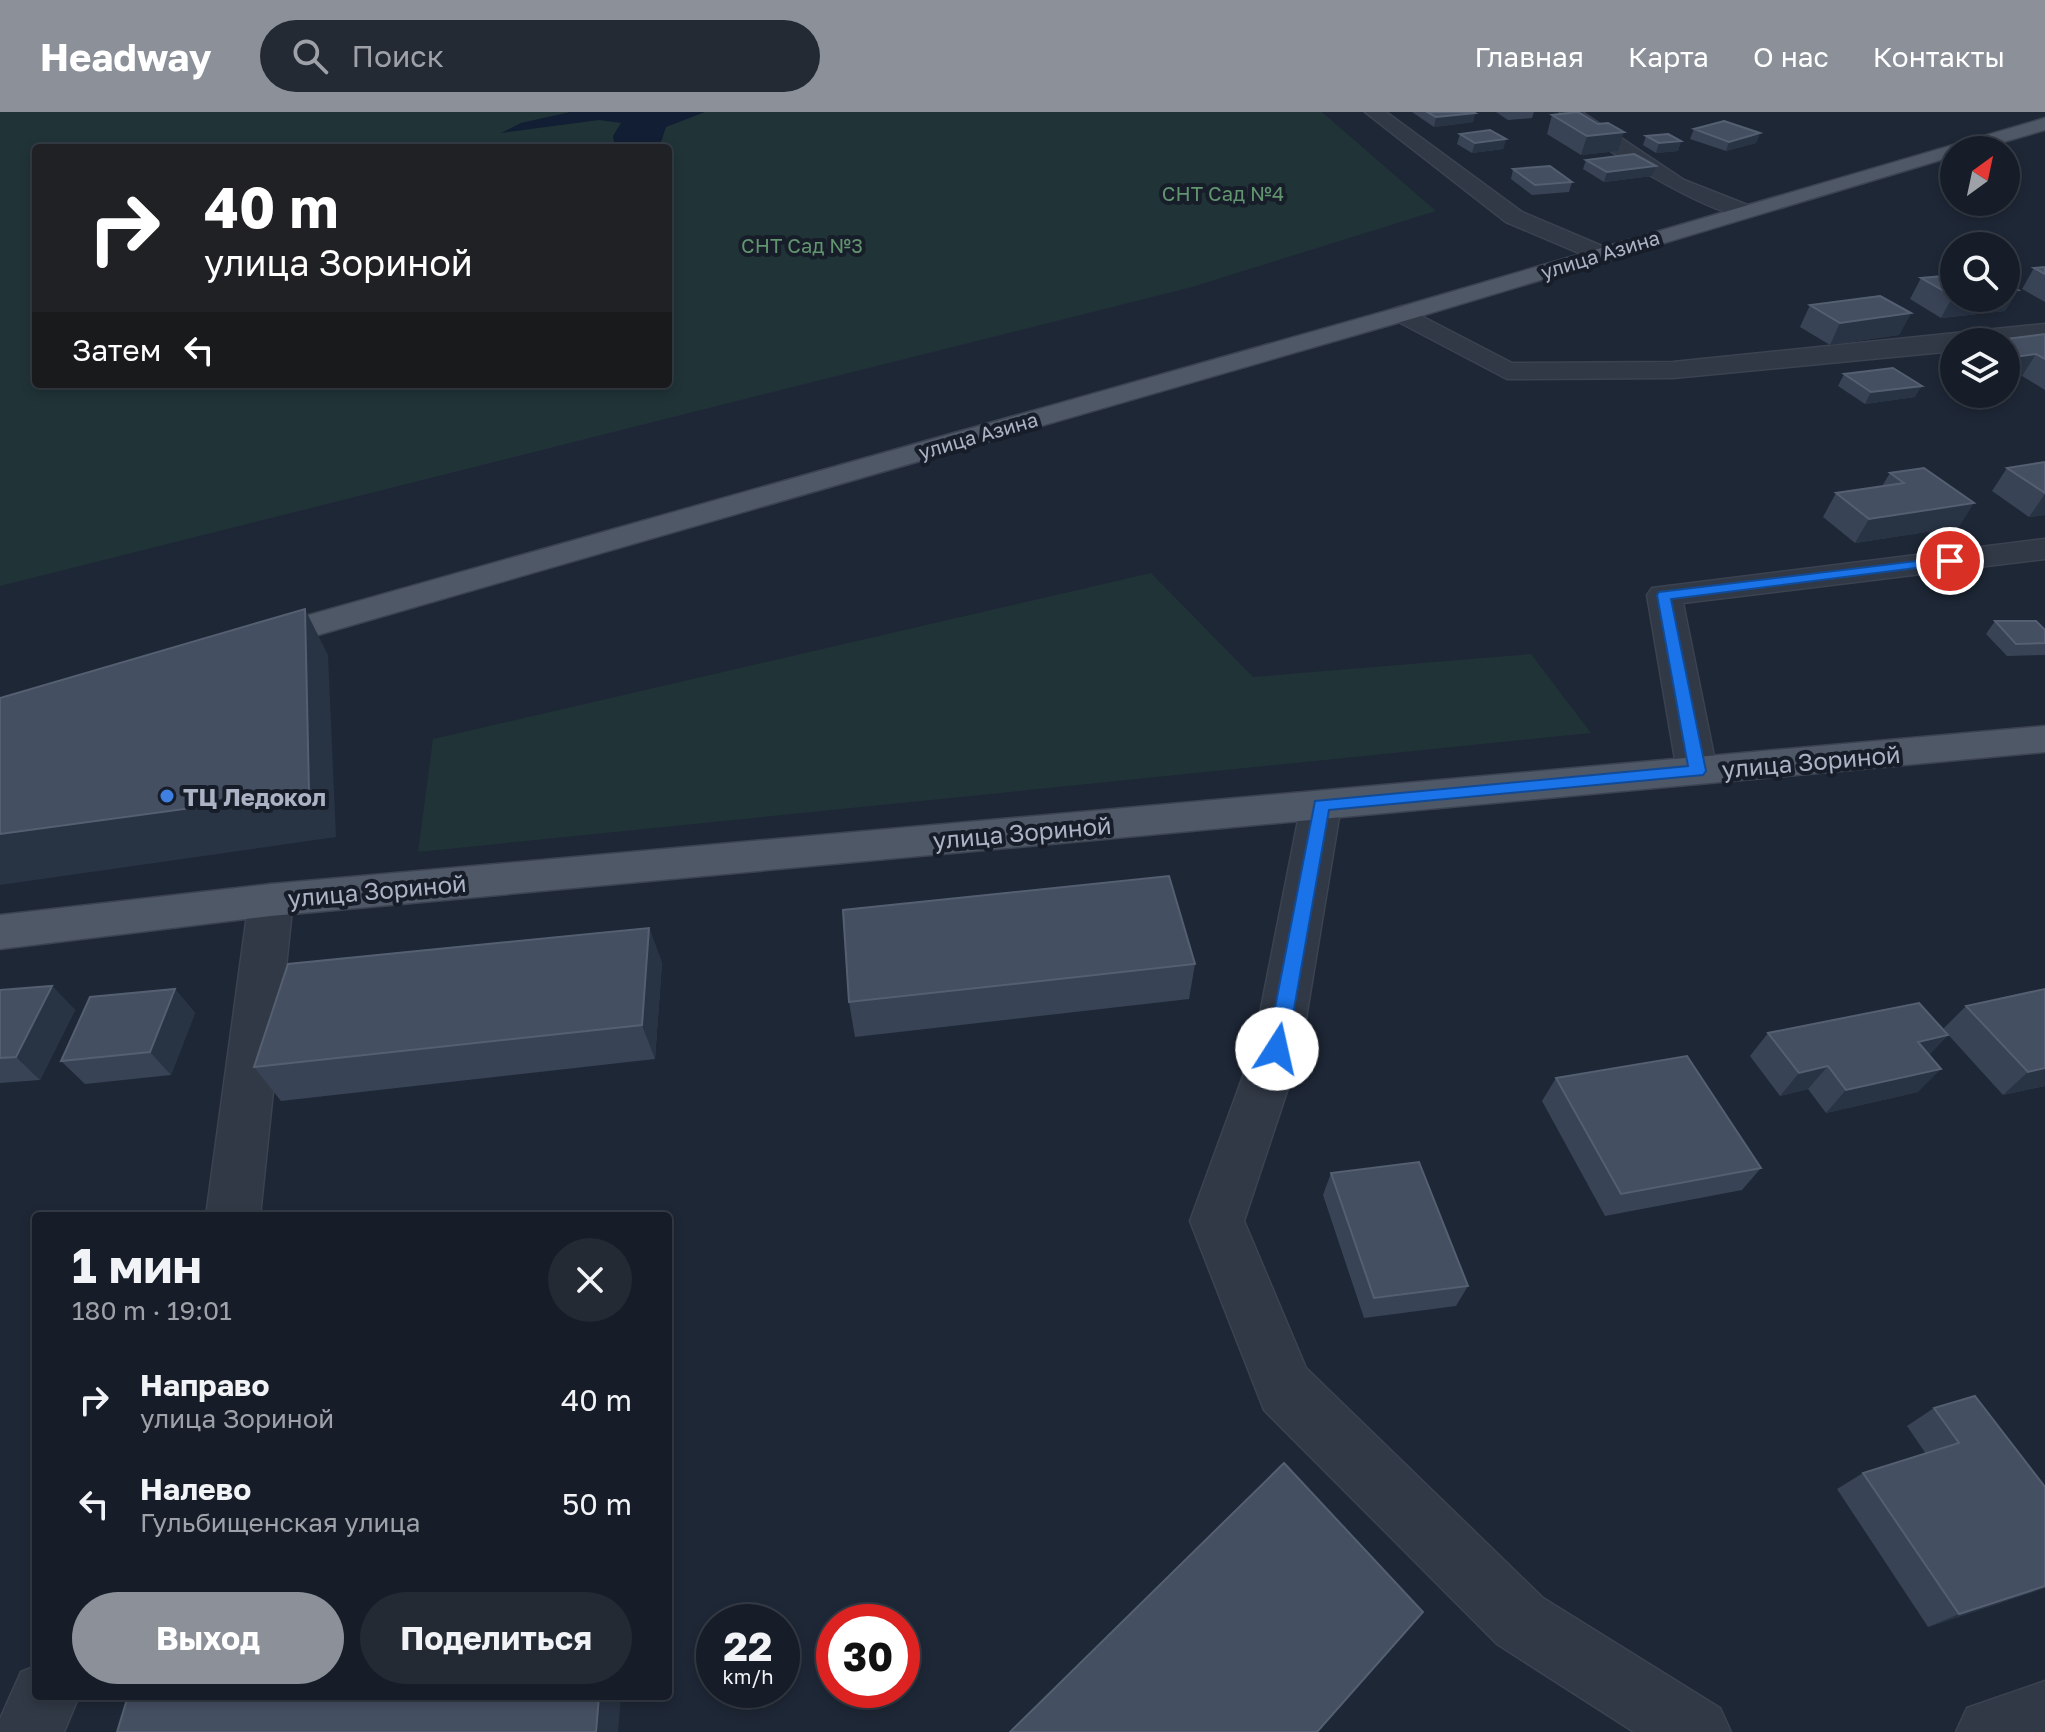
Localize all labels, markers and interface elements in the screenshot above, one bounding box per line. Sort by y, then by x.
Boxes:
search box [260,20,820,92]
text: Headway [40,34,212,79]
icon: search [288,34,332,78]
text: Поиск [352,38,444,74]
text: Главная [1474,40,1584,73]
text: Карта [1628,40,1709,73]
text: О нас [1753,40,1829,73]
text: Контакты [1873,40,2005,73]
north arrow [1940,136,2020,216]
map controls [1940,136,2020,408]
text: 40 m [204,173,338,240]
icon: right [72,176,176,280]
park label: СНТ Сад №4 [1162,181,1284,205]
street label: улица Азина [1538,225,1662,283]
button: search [1940,232,2020,312]
park label: СНТ Сад №3 [741,233,863,257]
text: улица Зориной [204,241,473,284]
icon: left [177,328,221,372]
button: layers [1940,328,2020,408]
text: Затем [72,332,161,368]
street label: улица Азина [916,407,1040,463]
pin [1916,527,1984,595]
icon: arrive [1928,539,1972,583]
street label: улица Зориной [1720,739,1902,783]
place label: ТЦ Ледокол [183,782,326,811]
marker: ТЦ Ледокол [158,787,176,805]
street label: улица Зориной [931,810,1113,854]
street label: улица Зориной [286,868,468,912]
position arrow [1235,1007,1319,1091]
text: 1 мин [72,1236,202,1294]
button: close [548,1238,632,1322]
text: 180 m · 19:01 [72,1295,232,1326]
text: Направо [140,1367,269,1403]
icon: right [72,1378,116,1422]
text: 40 m [561,1382,632,1418]
text: улица Зориной [140,1403,334,1434]
text: Налево [140,1471,251,1507]
icon: left [72,1482,116,1526]
text: 50 m [562,1486,632,1522]
text: Гульбищенская улица [140,1507,421,1538]
button: Выход [72,1592,344,1684]
button: Поделиться [360,1592,632,1684]
speed limit sign: 30 [816,1604,920,1708]
text: 22 [724,1622,772,1670]
text: km/h [723,1664,773,1688]

